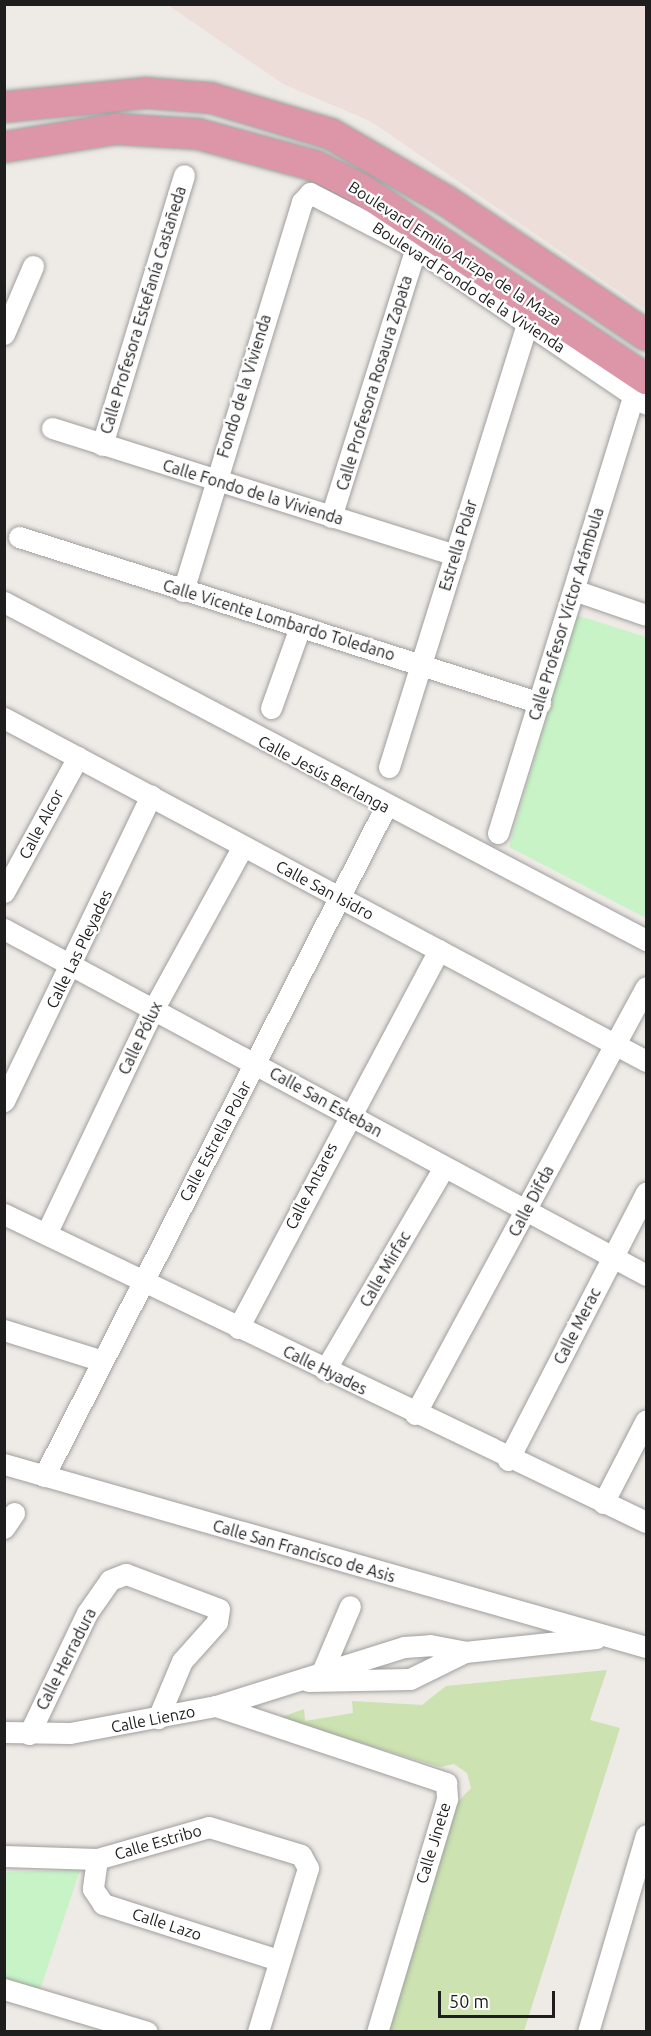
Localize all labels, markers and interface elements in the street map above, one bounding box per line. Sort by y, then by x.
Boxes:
street label: Boulevard Emilio Arizpe de la Maza [345,177,565,329]
street label: Calle Profesora Estefanía Castañeda [96,184,190,436]
street label: Boulevard Fondo de la Vivienda [369,217,569,357]
street label: Calle Profesora Rosaura Zapata [332,273,416,493]
street label: Fondo de la Vivienda [213,312,275,460]
street label: Calle Fondo de la Vivienda [160,455,346,529]
street label: Estrella Polar [435,497,481,593]
street label: Calle Profesor Víctor Arámbula [524,505,608,723]
street label: Calle Vicente Lombardo Toledano [161,576,397,664]
street label: Calle Jesús Berlanga [255,731,393,817]
street label: Calle Alcor [15,786,67,862]
street label: Calle San Isidro [273,856,377,924]
street label: Calle Las Pleyades [42,887,116,1011]
street label: Calle Pólux [114,998,166,1078]
street label: Calle San Esteban [266,1063,386,1141]
street label: Calle Estrella Polar [175,1078,255,1204]
street label: Calle Antares [281,1139,341,1233]
street label: Calle Difda [504,1162,558,1240]
street label: Calle Mirfac [356,1228,414,1310]
street label: Calle Merac [550,1284,604,1368]
street label: Calle Hyades [280,1341,370,1399]
street label: Calle San Francisco de Asis [211,1516,397,1586]
street label: Calle Herradura [32,1605,100,1713]
street label: Calle Lienzo [109,1701,197,1737]
street label: Calle Jinete [412,1800,454,1886]
street label: Calle Estribo [112,1820,204,1864]
street label: Calle Lazo [130,1904,204,1944]
scale bar [441,1979,558,2017]
text: 50 m [449,1991,489,2011]

